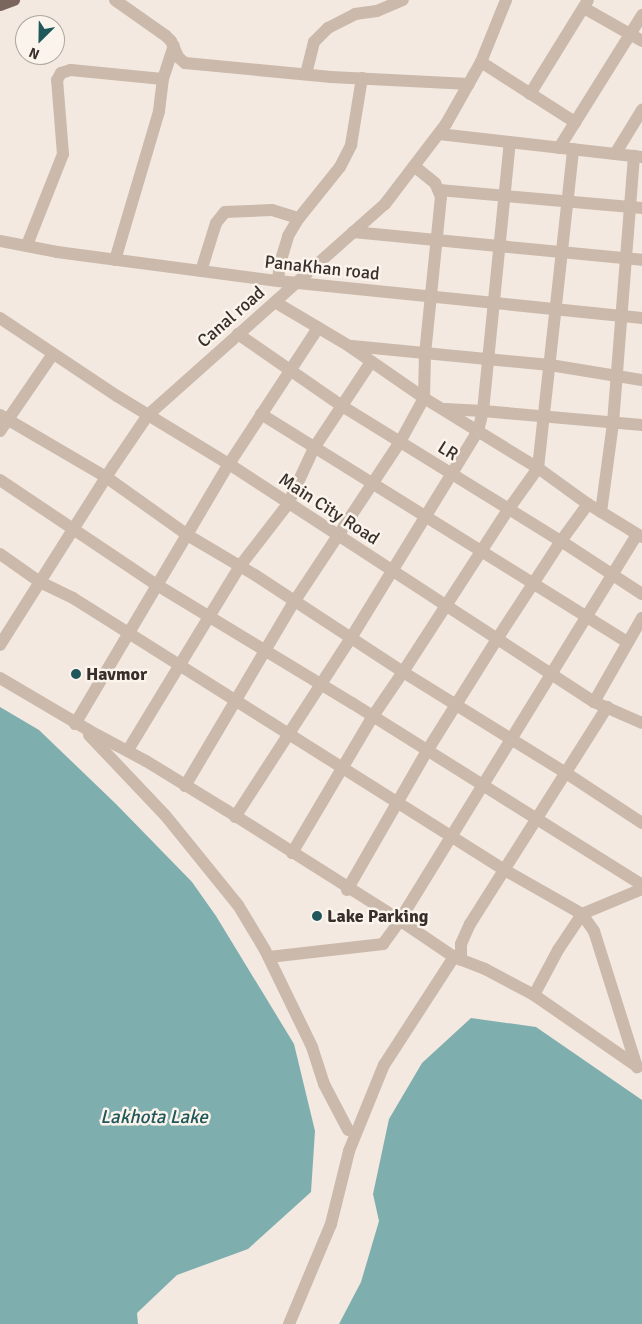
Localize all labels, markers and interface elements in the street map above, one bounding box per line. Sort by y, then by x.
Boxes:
north arrow [15,15,65,65]
text: N [27,44,42,63]
street label: PanaKhan road [263,251,381,285]
street label: Canal road [193,282,269,352]
street label: LR [434,437,462,465]
street label: Main City Road [275,469,383,549]
place label: Havmor [86,663,147,685]
marker: Havmor [70,668,82,680]
place label: Lake Parking [327,905,428,927]
marker: Lake Parking [311,910,323,922]
water label: Lakhota Lake [100,1107,208,1129]

